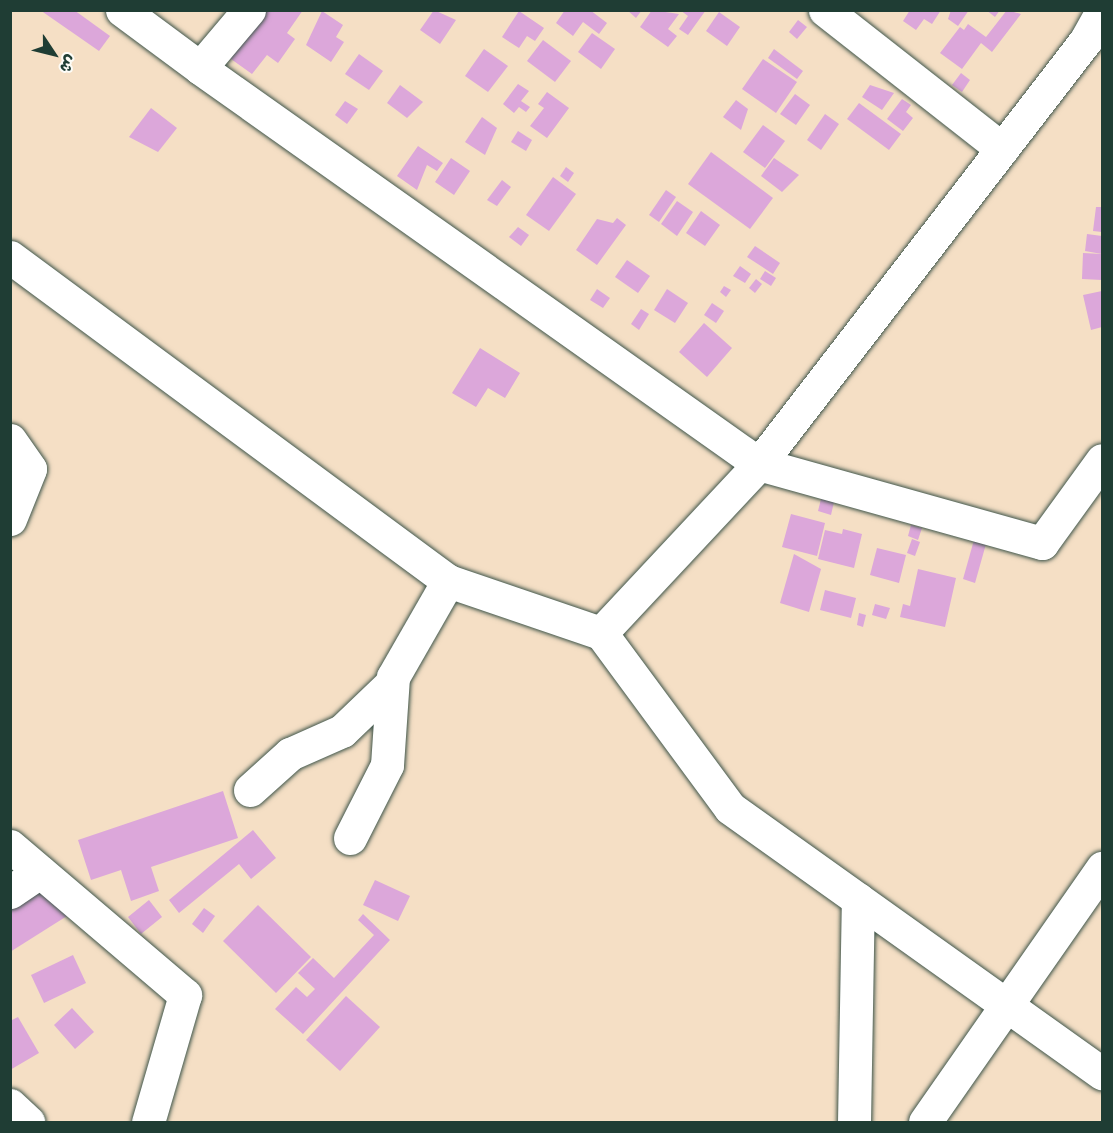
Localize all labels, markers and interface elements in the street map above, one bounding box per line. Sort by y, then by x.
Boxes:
north arrow [24,24,84,84]
text: ش [56,51,82,77]

